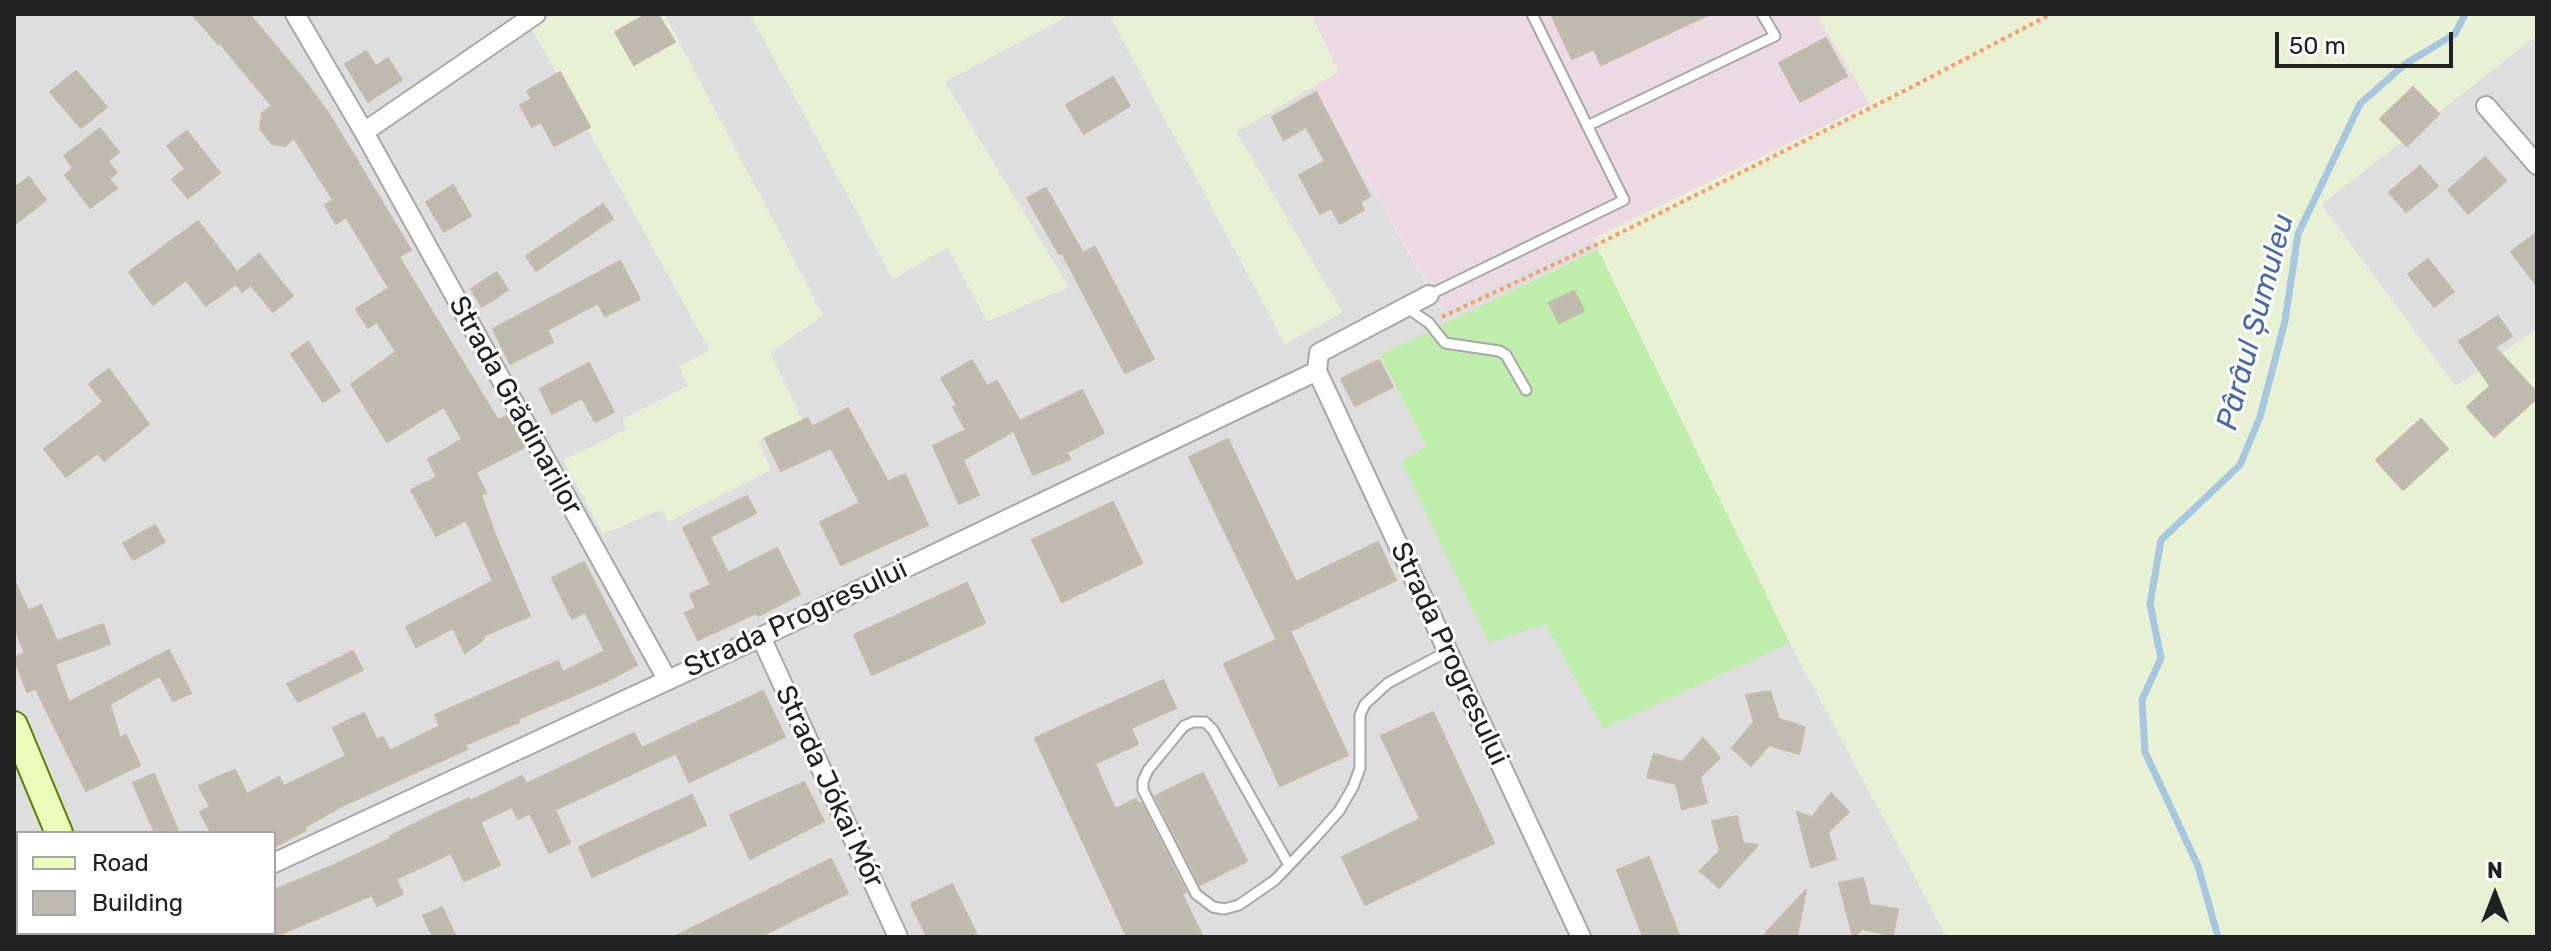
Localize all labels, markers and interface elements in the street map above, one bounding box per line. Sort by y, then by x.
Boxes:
scale bar [2279,16,2457,66]
text: 50 m [2289,32,2346,60]
water label: Pârâul Șumuleu [2210,210,2302,434]
street label: Strada Grădinarilor [441,291,589,521]
street label: Strada Progresului [1383,537,1515,771]
street label: Strada Progresului [679,553,913,685]
street label: Strada Jókai Mór [767,681,891,893]
legend [16,831,276,935]
text: Road [92,849,149,877]
north arrow [2455,855,2535,935]
text: N [2487,857,2503,884]
text: Building [92,889,183,917]

